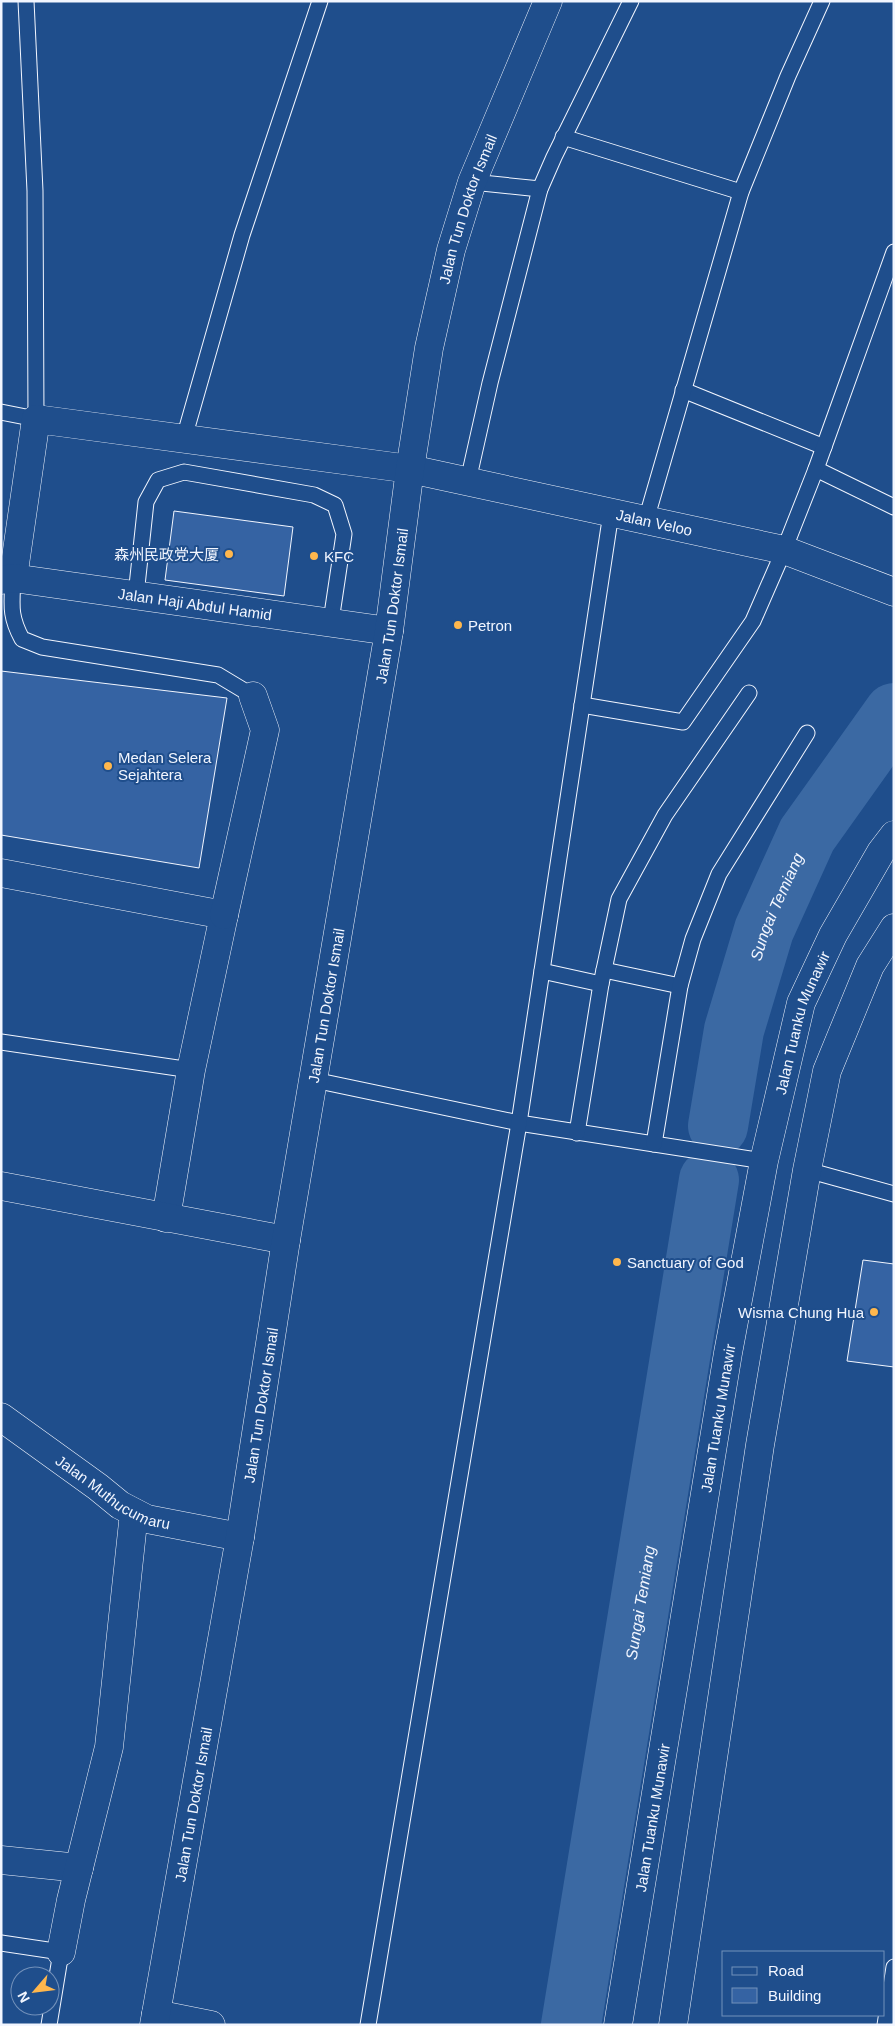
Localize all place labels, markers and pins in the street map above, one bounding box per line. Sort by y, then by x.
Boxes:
place label: 森州民政党大厦 [114,546,219,563]
marker: 森州民政党大厦 [223,548,235,560]
place label: KFC [324,548,354,565]
marker: KFC [308,550,320,562]
place label: Petron [468,617,512,634]
marker: Petron [452,619,464,631]
place label: Medan Selera Sejahtera [118,749,212,783]
marker: Medan Selera Sejahtera [102,760,114,772]
place label: Sanctuary of God [627,1254,744,1271]
marker: Sanctuary of God [611,1256,623,1268]
place label: Wisma Chung Hua [738,1304,865,1321]
marker: Wisma Chung Hua [868,1306,880,1318]

